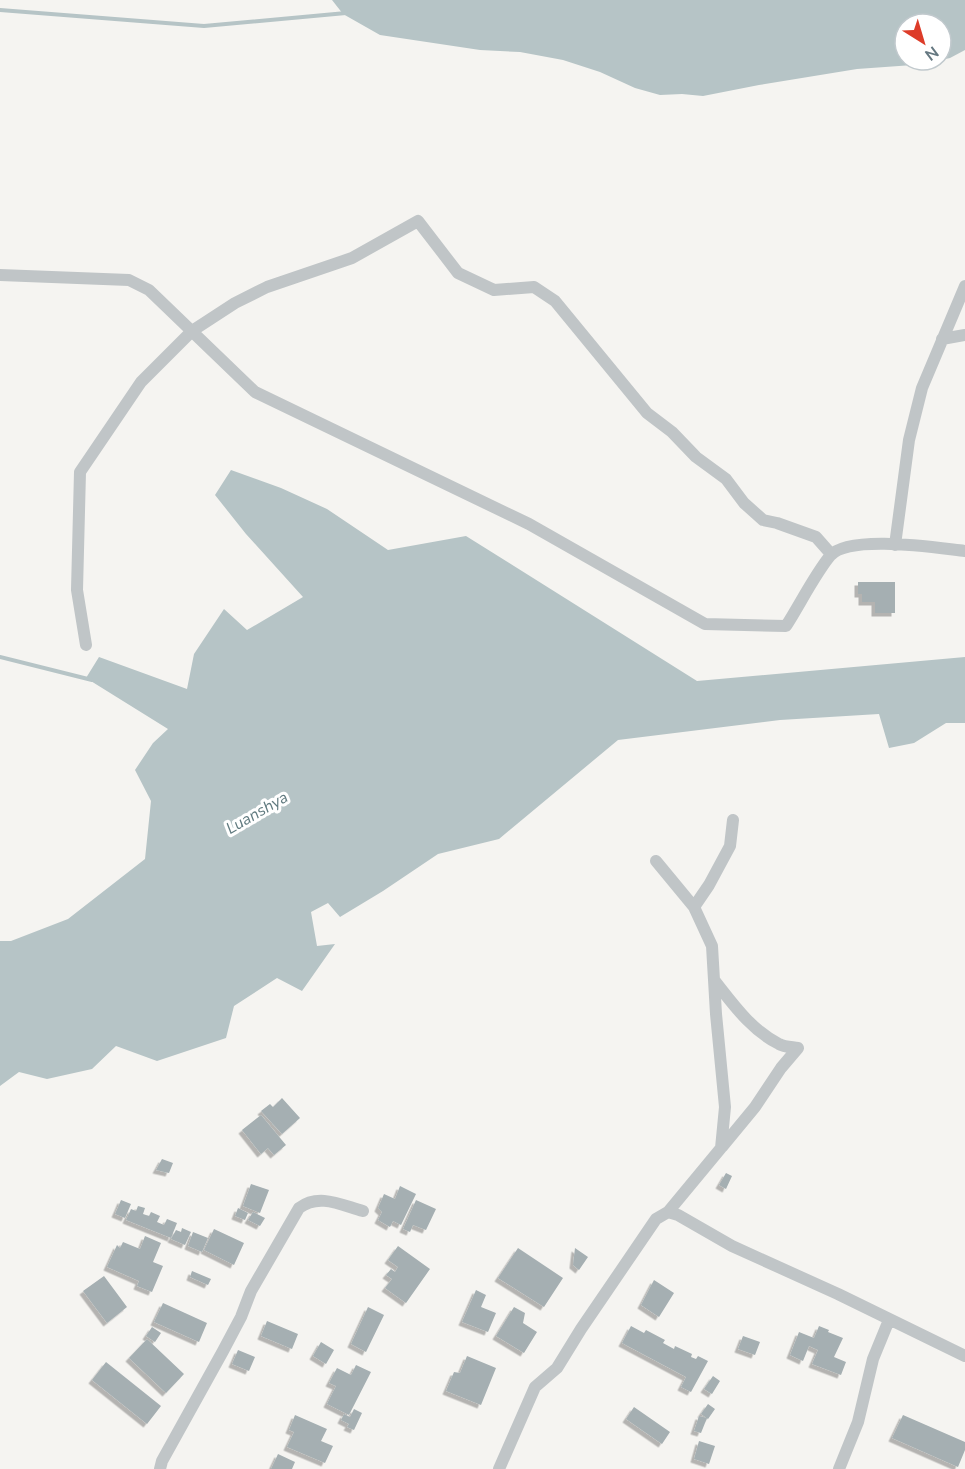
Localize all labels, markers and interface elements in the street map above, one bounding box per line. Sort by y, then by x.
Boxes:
north arrow [893,12,953,72]
text: N [920,41,943,66]
water label: Luanshya [222,786,292,840]

